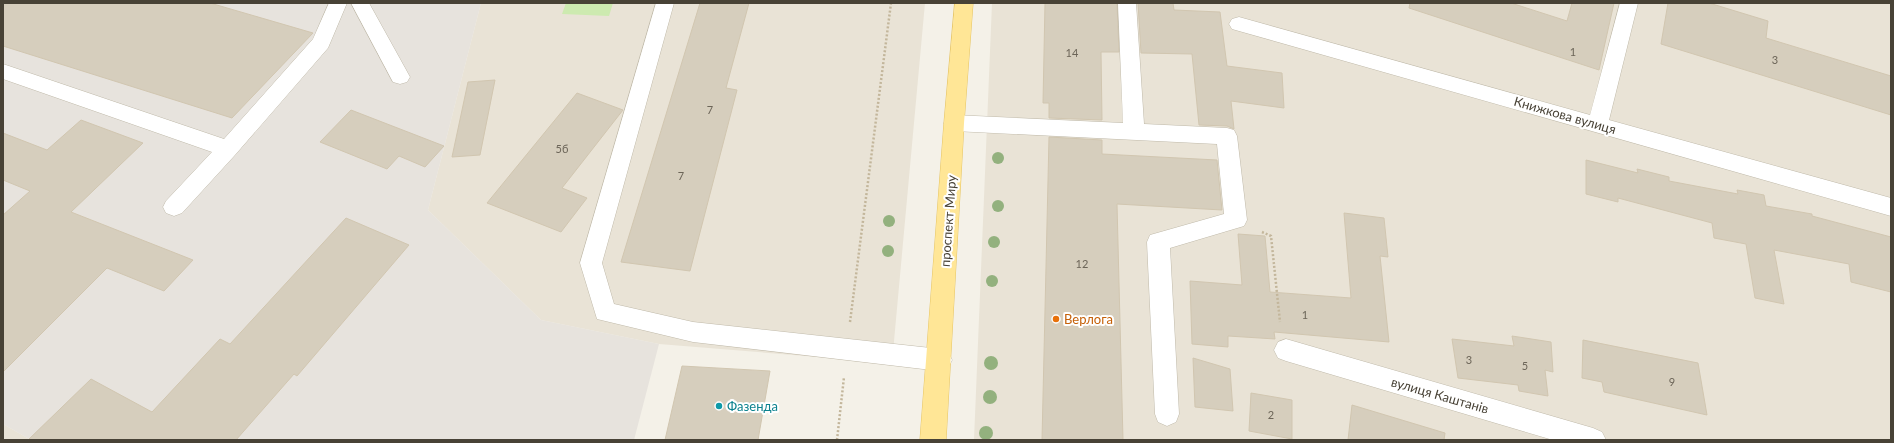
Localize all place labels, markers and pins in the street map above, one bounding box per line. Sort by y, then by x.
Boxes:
place label: Beрлога [1064,311,1113,327]
marker: Beрлога [1051,314,1061,324]
place label: Фазенда [727,398,778,414]
marker: Фазенда [714,401,724,411]

